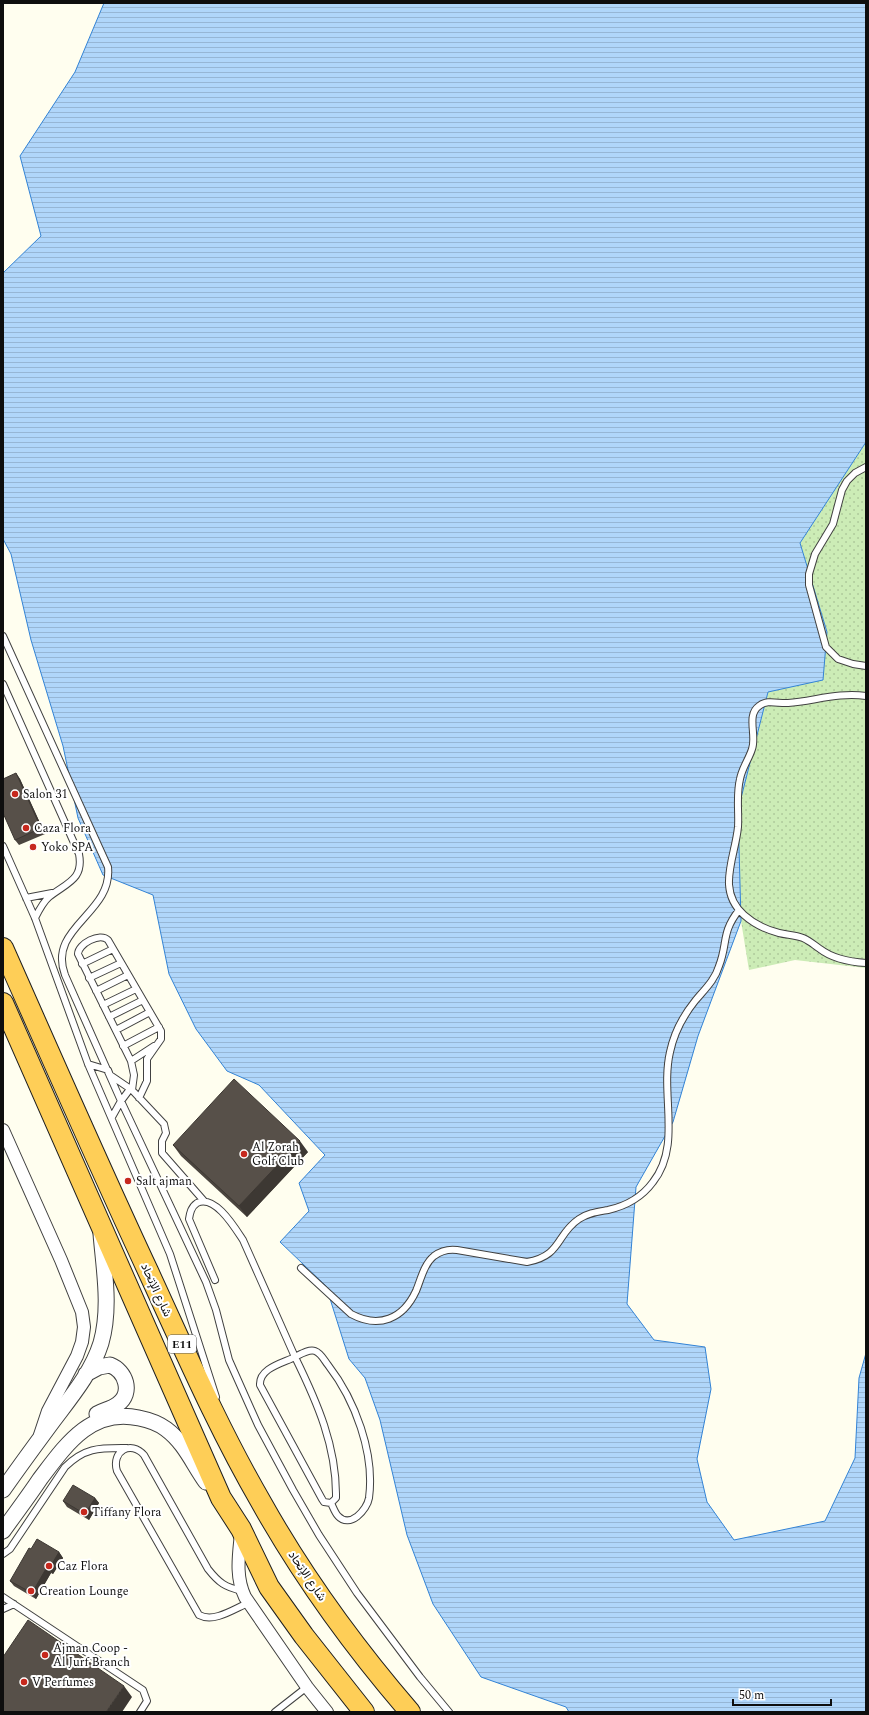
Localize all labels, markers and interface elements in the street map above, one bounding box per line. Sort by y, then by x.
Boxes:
place label: Salon 31 [23,785,67,804]
marker: Salon 31 [10,789,20,799]
place label: Caza Flora [34,819,91,838]
marker: Caza Flora [21,823,31,833]
place label: Yoko SPA [41,838,93,857]
marker: Yoko SPA [28,842,38,852]
place label: Al Zorah Golf Club [252,1138,304,1171]
marker: Al Zorah Golf Club [239,1149,249,1159]
place label: Salt ajman [136,1172,192,1191]
marker: Salt ajman [123,1176,133,1186]
street label: شارع الإتحاد [135,1260,177,1320]
road number: E11 [168,1335,196,1353]
place label: Tiffany Flora [92,1503,162,1522]
marker: Tiffany Flora [79,1507,89,1517]
street label: شارع الإتحاد [283,1547,331,1605]
place label: Caz Flora [57,1557,108,1576]
marker: Caz Flora [44,1561,54,1571]
place label: Creation Lounge [39,1582,129,1601]
marker: Creation Lounge [26,1586,36,1596]
place label: Ajman Coop - Al Jurf Branch [53,1639,130,1672]
marker: Ajman Coop - Al Jurf Branch [40,1650,50,1660]
place label: V Perfumes [32,1673,94,1692]
marker: V Perfumes [19,1677,29,1687]
scale bar [733,1681,831,1707]
text: 50 m [739,1686,764,1705]

